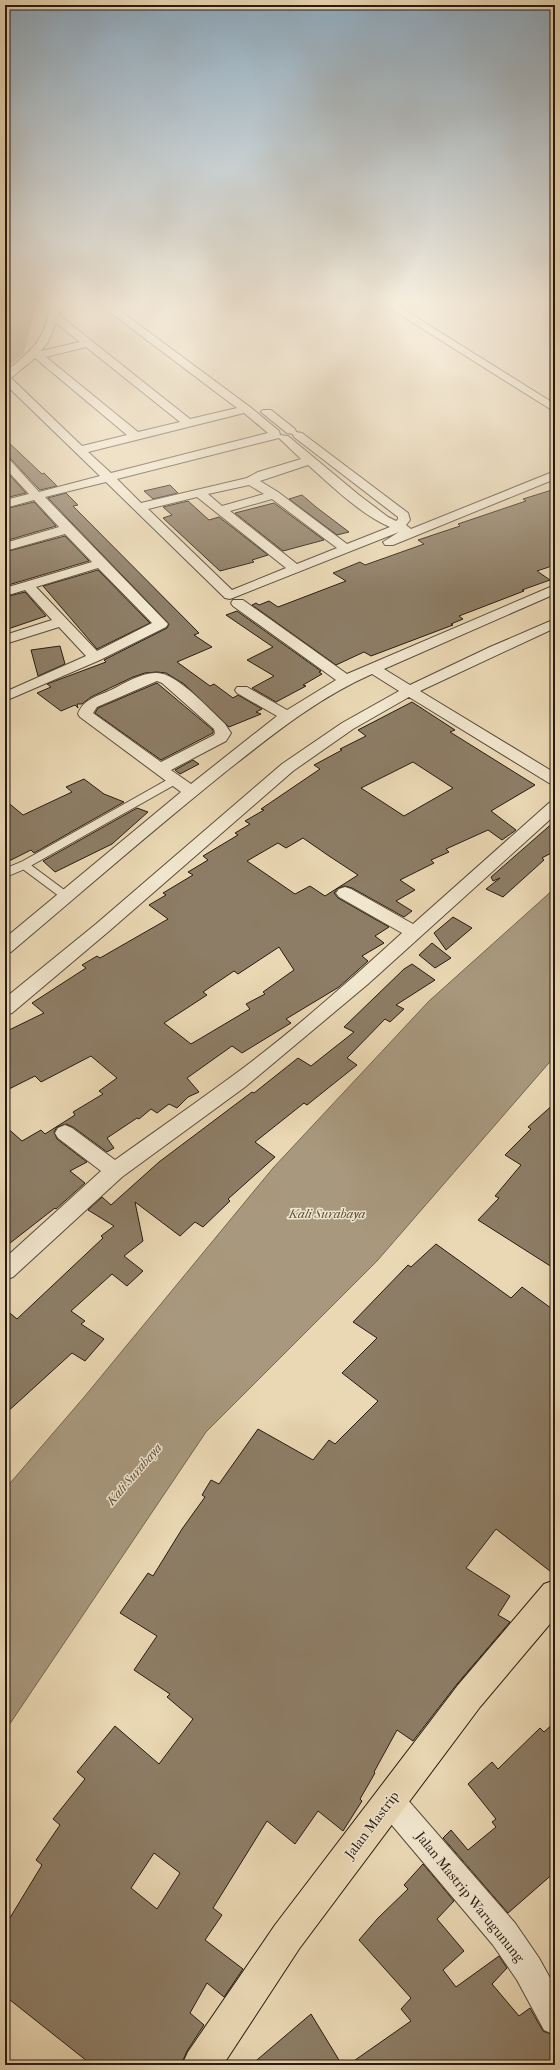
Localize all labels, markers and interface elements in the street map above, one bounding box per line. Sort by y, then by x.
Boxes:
water label: Kali Surabaya [288,1206,366,1221]
water label: Kali Surabaya [103,1440,165,1509]
street label: Jalan Mastrip [341,1788,403,1863]
street label: Jalan Mastrip Warugunung [411,1827,528,1966]

